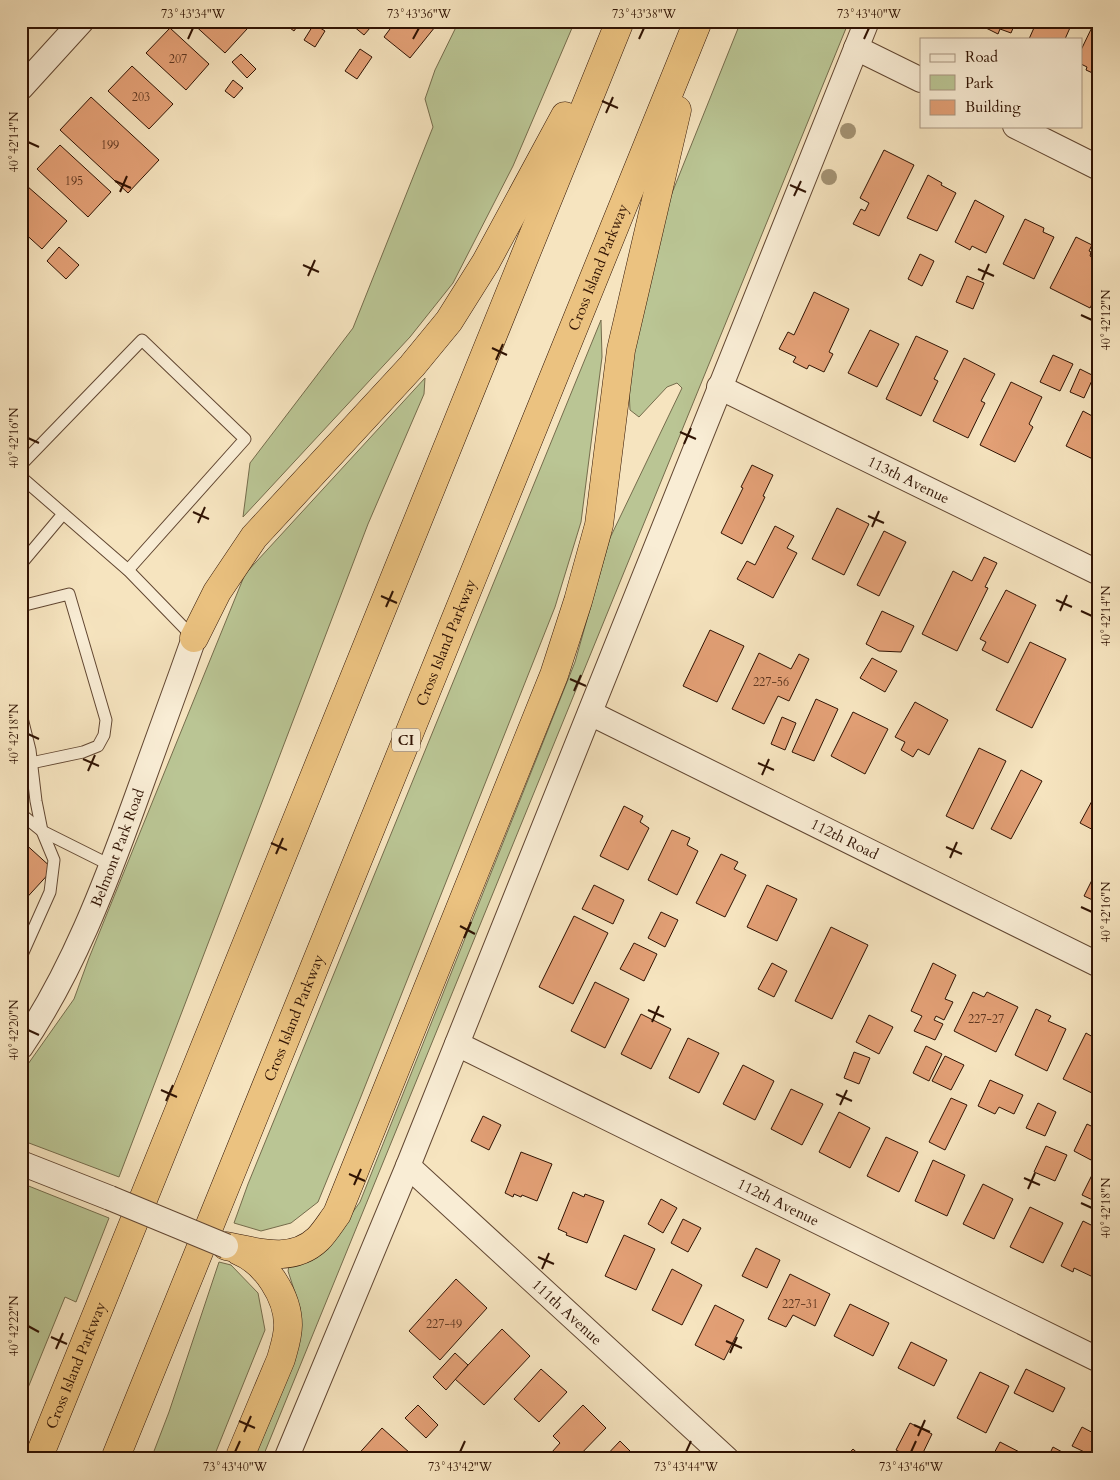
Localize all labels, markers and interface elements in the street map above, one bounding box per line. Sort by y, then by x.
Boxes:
text: 73°43'34"W [161,6,226,22]
text: 73°43'36"W [387,6,452,22]
text: 73°43'38"W [612,6,677,22]
text: 73°43'40"W [837,6,902,22]
legend [920,38,1082,128]
text: Road [965,47,998,67]
house number: 207 [169,51,187,67]
text: Park [965,73,994,93]
house number: 203 [132,89,150,105]
text: Building [965,97,1021,117]
text: 40°42'14"N [6,111,22,172]
house number: 199 [101,137,119,153]
house number: 195 [65,173,83,189]
street label: Cross Island Parkway [563,201,633,334]
text: 40°42'12"N [1098,289,1114,350]
text: 40°42'16"N [6,407,22,468]
street label: 113th Avenue [864,451,953,508]
street label: Cross Island Parkway [411,576,481,709]
text: 40°42'14"N [1098,585,1114,646]
house number: 227-56 [753,674,789,690]
text: 40°42'18"N [6,703,22,764]
road number: CI [392,728,420,752]
street label: Belmont Park Road [86,786,149,910]
street label: 112th Road [807,814,882,864]
text: 40°42'16"N [1098,881,1114,942]
street label: Cross Island Parkway [259,951,329,1084]
text: 40°42'20"N [6,999,22,1060]
house number: 227-27 [968,1011,1004,1027]
street label: 112th Avenue [734,1174,823,1231]
text: 40°42'18"N [1098,1177,1114,1238]
street label: 111th Avenue [528,1275,607,1350]
text: 40°42'22"N [6,1295,22,1356]
house number: 227-31 [782,1296,818,1312]
street label: Cross Island Parkway [41,1299,111,1432]
house number: 227-49 [426,1316,462,1332]
text: 73°43'40"W [203,1459,268,1475]
text: 73°43'42"W [428,1459,493,1475]
text: 73°43'44"W [654,1459,719,1475]
text: 73°43'46"W [879,1459,944,1475]

